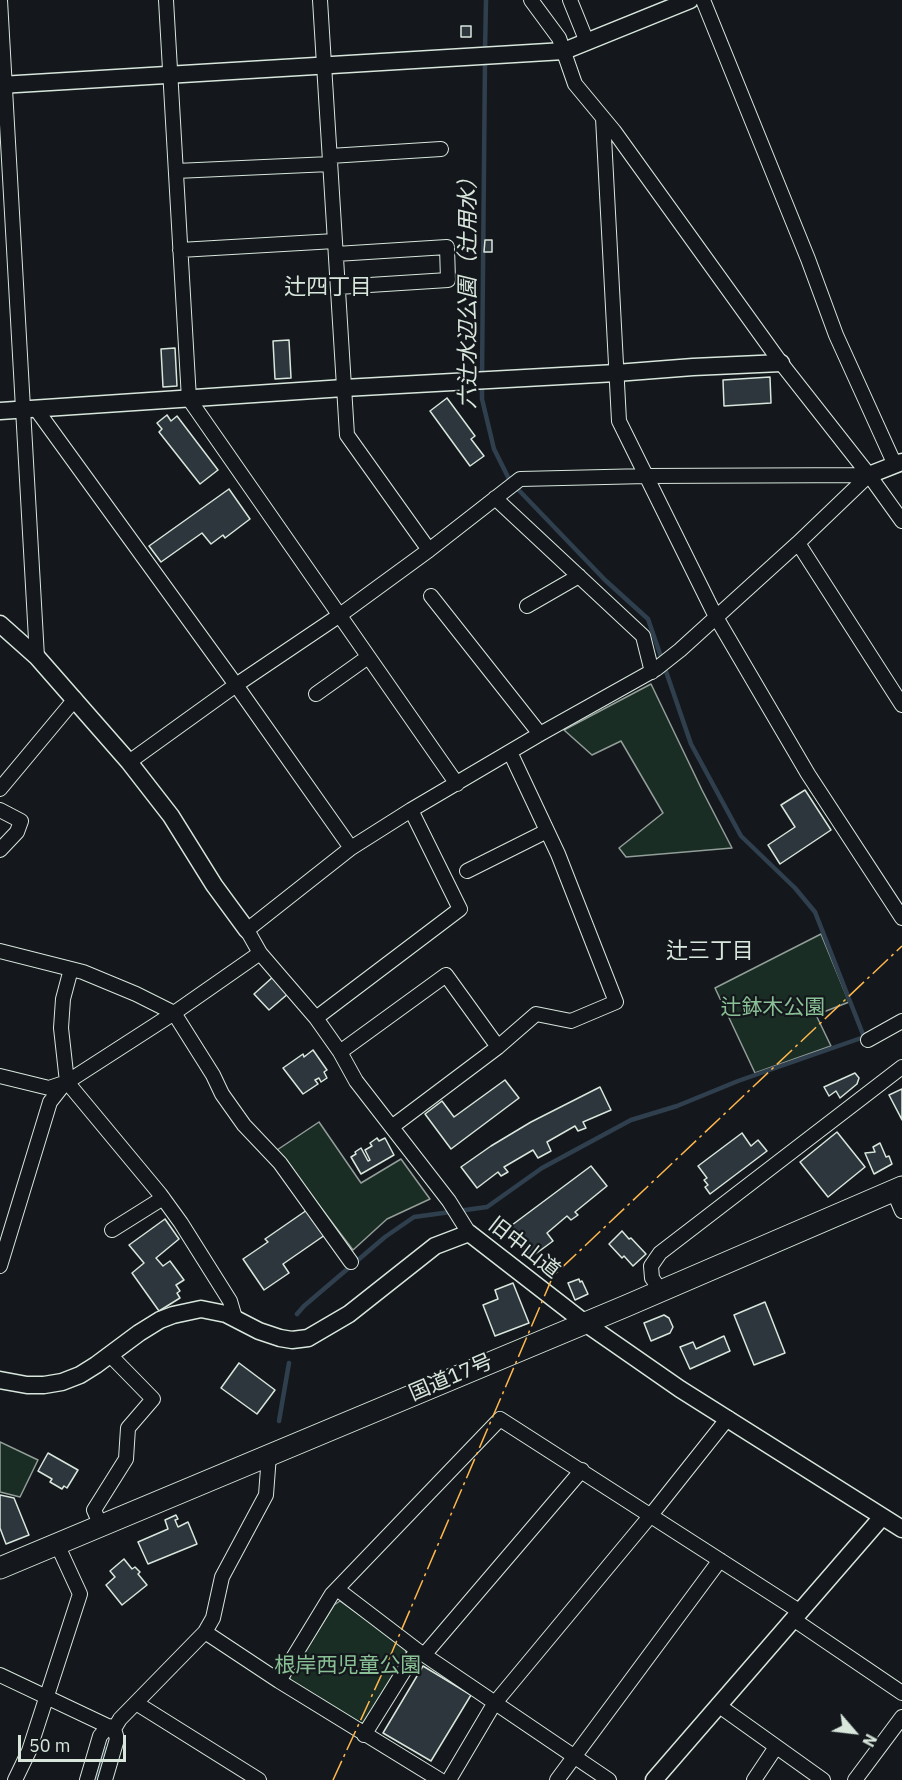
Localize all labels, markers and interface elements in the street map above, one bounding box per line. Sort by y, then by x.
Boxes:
water label: 六辻水辺公園（辻用水） [456,167,482,409]
district label: 辻四丁目 [284,275,372,301]
district label: 辻三丁目 [666,939,754,965]
park label: 辻鉢木公園 [721,995,825,1021]
street label: 旧中山道 [483,1212,565,1284]
street label: 国道17号 [405,1349,497,1407]
park label: 根岸西児童公園 [275,1653,421,1679]
north arrow [824,1702,884,1762]
scale bar [21,1723,129,1761]
text: N [858,1731,881,1750]
text: 50 m [29,1734,71,1757]

